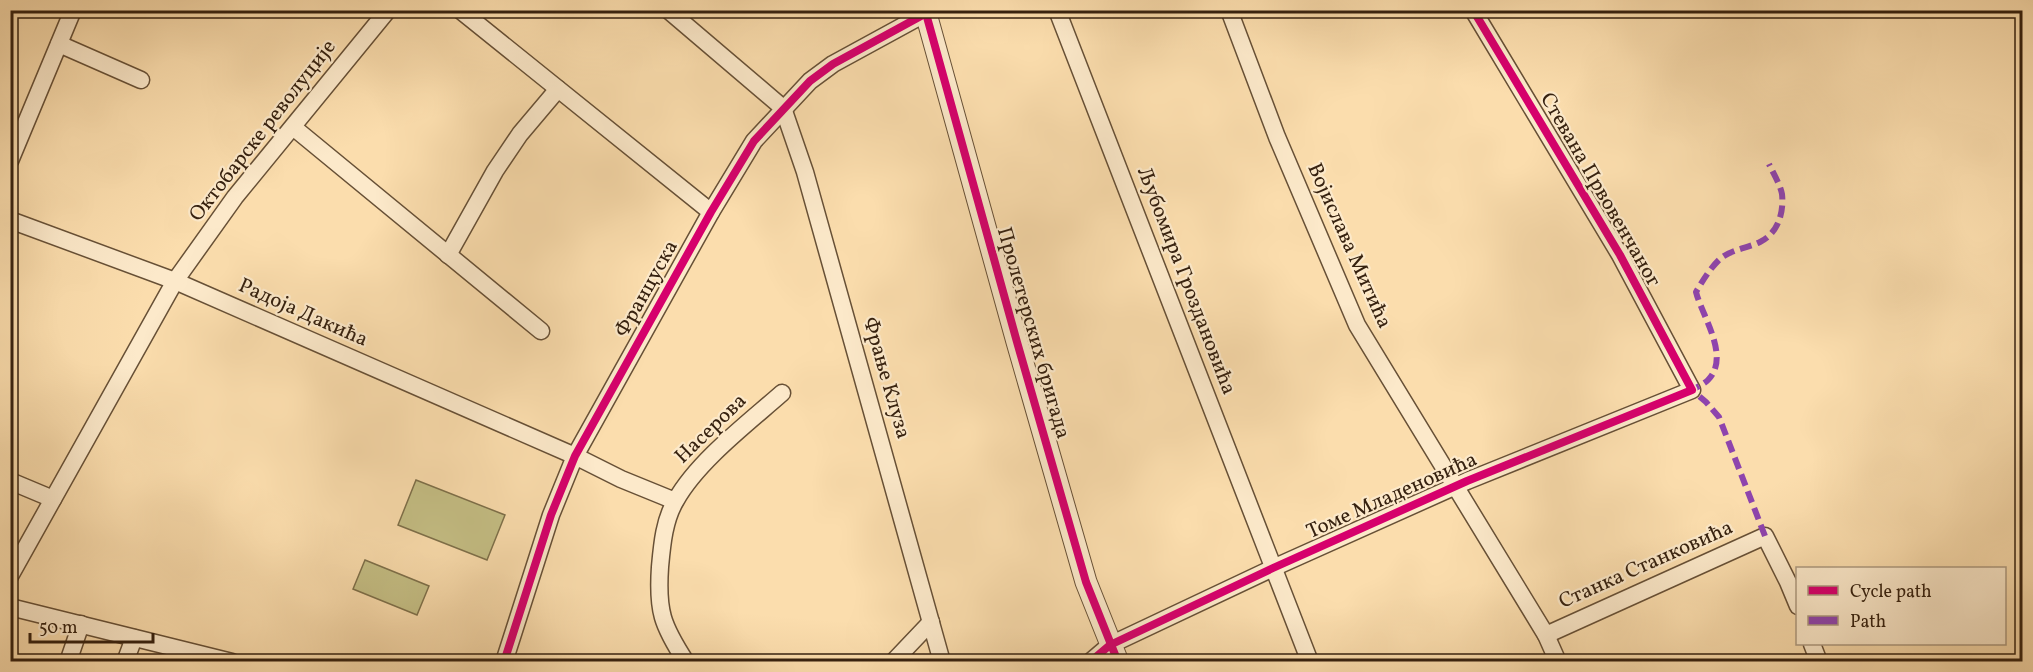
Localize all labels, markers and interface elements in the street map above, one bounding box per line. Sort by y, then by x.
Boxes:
street label: Октобарске револуције [183,34,343,228]
street label: Стевана Првовенчаног [1533,88,1667,292]
street label: Војислава Митића [1300,159,1398,333]
street label: Љубомира Гроздановића [1129,163,1243,399]
street label: Пролетерских бригада [989,224,1077,442]
street label: Француска [608,235,686,343]
street label: Радоја Дакића [234,271,372,355]
street label: Фрање Клуза [855,314,917,442]
street label: Насерова [669,387,753,471]
street label: Томе Младеновића [1302,445,1482,547]
street label: Станка Станковића [1554,514,1738,616]
legend [1796,567,2006,645]
text: Cycle path [1850,580,1932,605]
scale bar [30,606,153,644]
text: Path [1850,610,1886,635]
text: 50 m [39,616,78,641]

